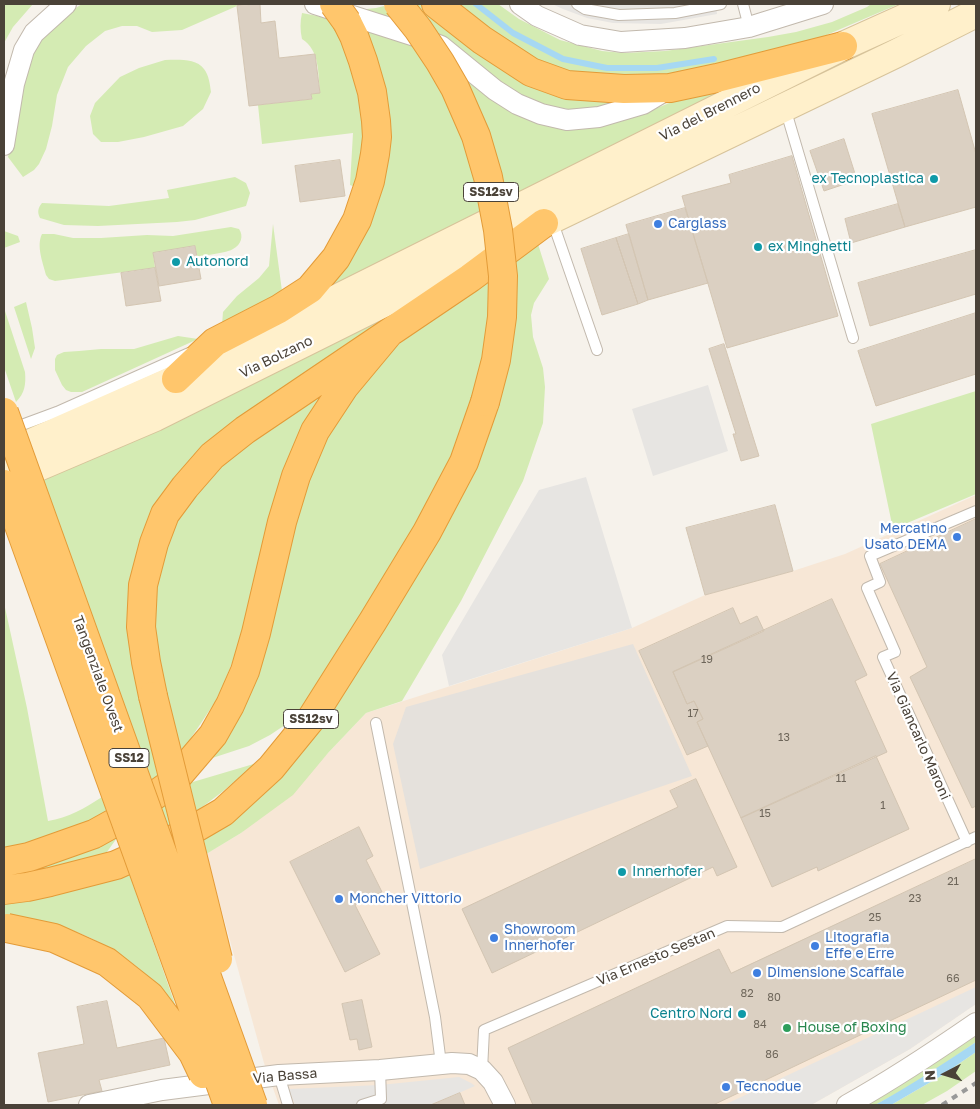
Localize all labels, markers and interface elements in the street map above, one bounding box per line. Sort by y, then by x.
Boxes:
street label: Via del Brennero [657,79,763,145]
place label: ex Tecnoplastica [811,171,924,187]
marker: ex Tecnoplastica [928,173,940,185]
road number: SS12sv [464,182,518,202]
place label: Carglass [668,216,727,232]
marker: Carglass [652,218,664,230]
place label: ex Minghetti [768,239,852,255]
marker: ex Minghetti [752,241,764,253]
place label: Autonord [186,254,249,270]
marker: Autonord [170,256,182,268]
street label: Via Bolzano [237,332,315,382]
place label: Mercatino Usato DEMA [864,521,947,554]
marker: Mercatino Usato DEMA [951,531,963,543]
street label: Tangenziale Ovest [69,613,127,735]
house number: 19 [701,653,713,667]
street label: Via Giancarlo Maroni [882,670,954,802]
house number: 17 [687,707,699,721]
road number: SS12sv [284,710,338,729]
house number: 13 [778,731,790,745]
road number: SS12 [109,748,149,768]
house number: 11 [836,772,846,786]
house number: 1 [880,799,886,813]
house number: 15 [759,807,771,821]
place label: Innerhofer [632,864,703,880]
marker: Innerhofer [616,866,628,878]
house number: 21 [947,875,959,889]
place label: Moncher Vittorio [349,891,462,907]
house number: 23 [909,892,921,906]
marker: Moncher Vittorio [333,893,345,905]
house number: 25 [869,911,881,925]
place label: Showroom Innerhofer [504,922,576,954]
street label: Via Ernesto Sestan [594,924,718,990]
place label: Litografia Effe e Erre [825,930,894,962]
marker: Showroom Innerhofer [488,932,500,944]
marker: Litografia Effe e Erre [809,940,821,952]
place label: Dimensione Scaffale [767,965,904,981]
marker: Dimensione Scaffale [751,967,763,979]
house number: 66 [946,972,960,986]
house number: 82 [740,987,754,1001]
house number: 80 [767,991,781,1005]
place label: Centro Nord [650,1006,732,1022]
marker: Centro Nord [736,1008,748,1020]
house number: 84 [753,1018,767,1032]
place label: House of Boxing [797,1020,907,1036]
marker: House of Boxing [781,1022,793,1034]
house number: 86 [765,1048,779,1062]
north arrow [920,1049,970,1099]
street label: Via Bassa [252,1065,318,1087]
text: N [921,1069,938,1081]
place label: Tecnodue [736,1079,801,1095]
marker: Tecnodue [720,1081,732,1093]

